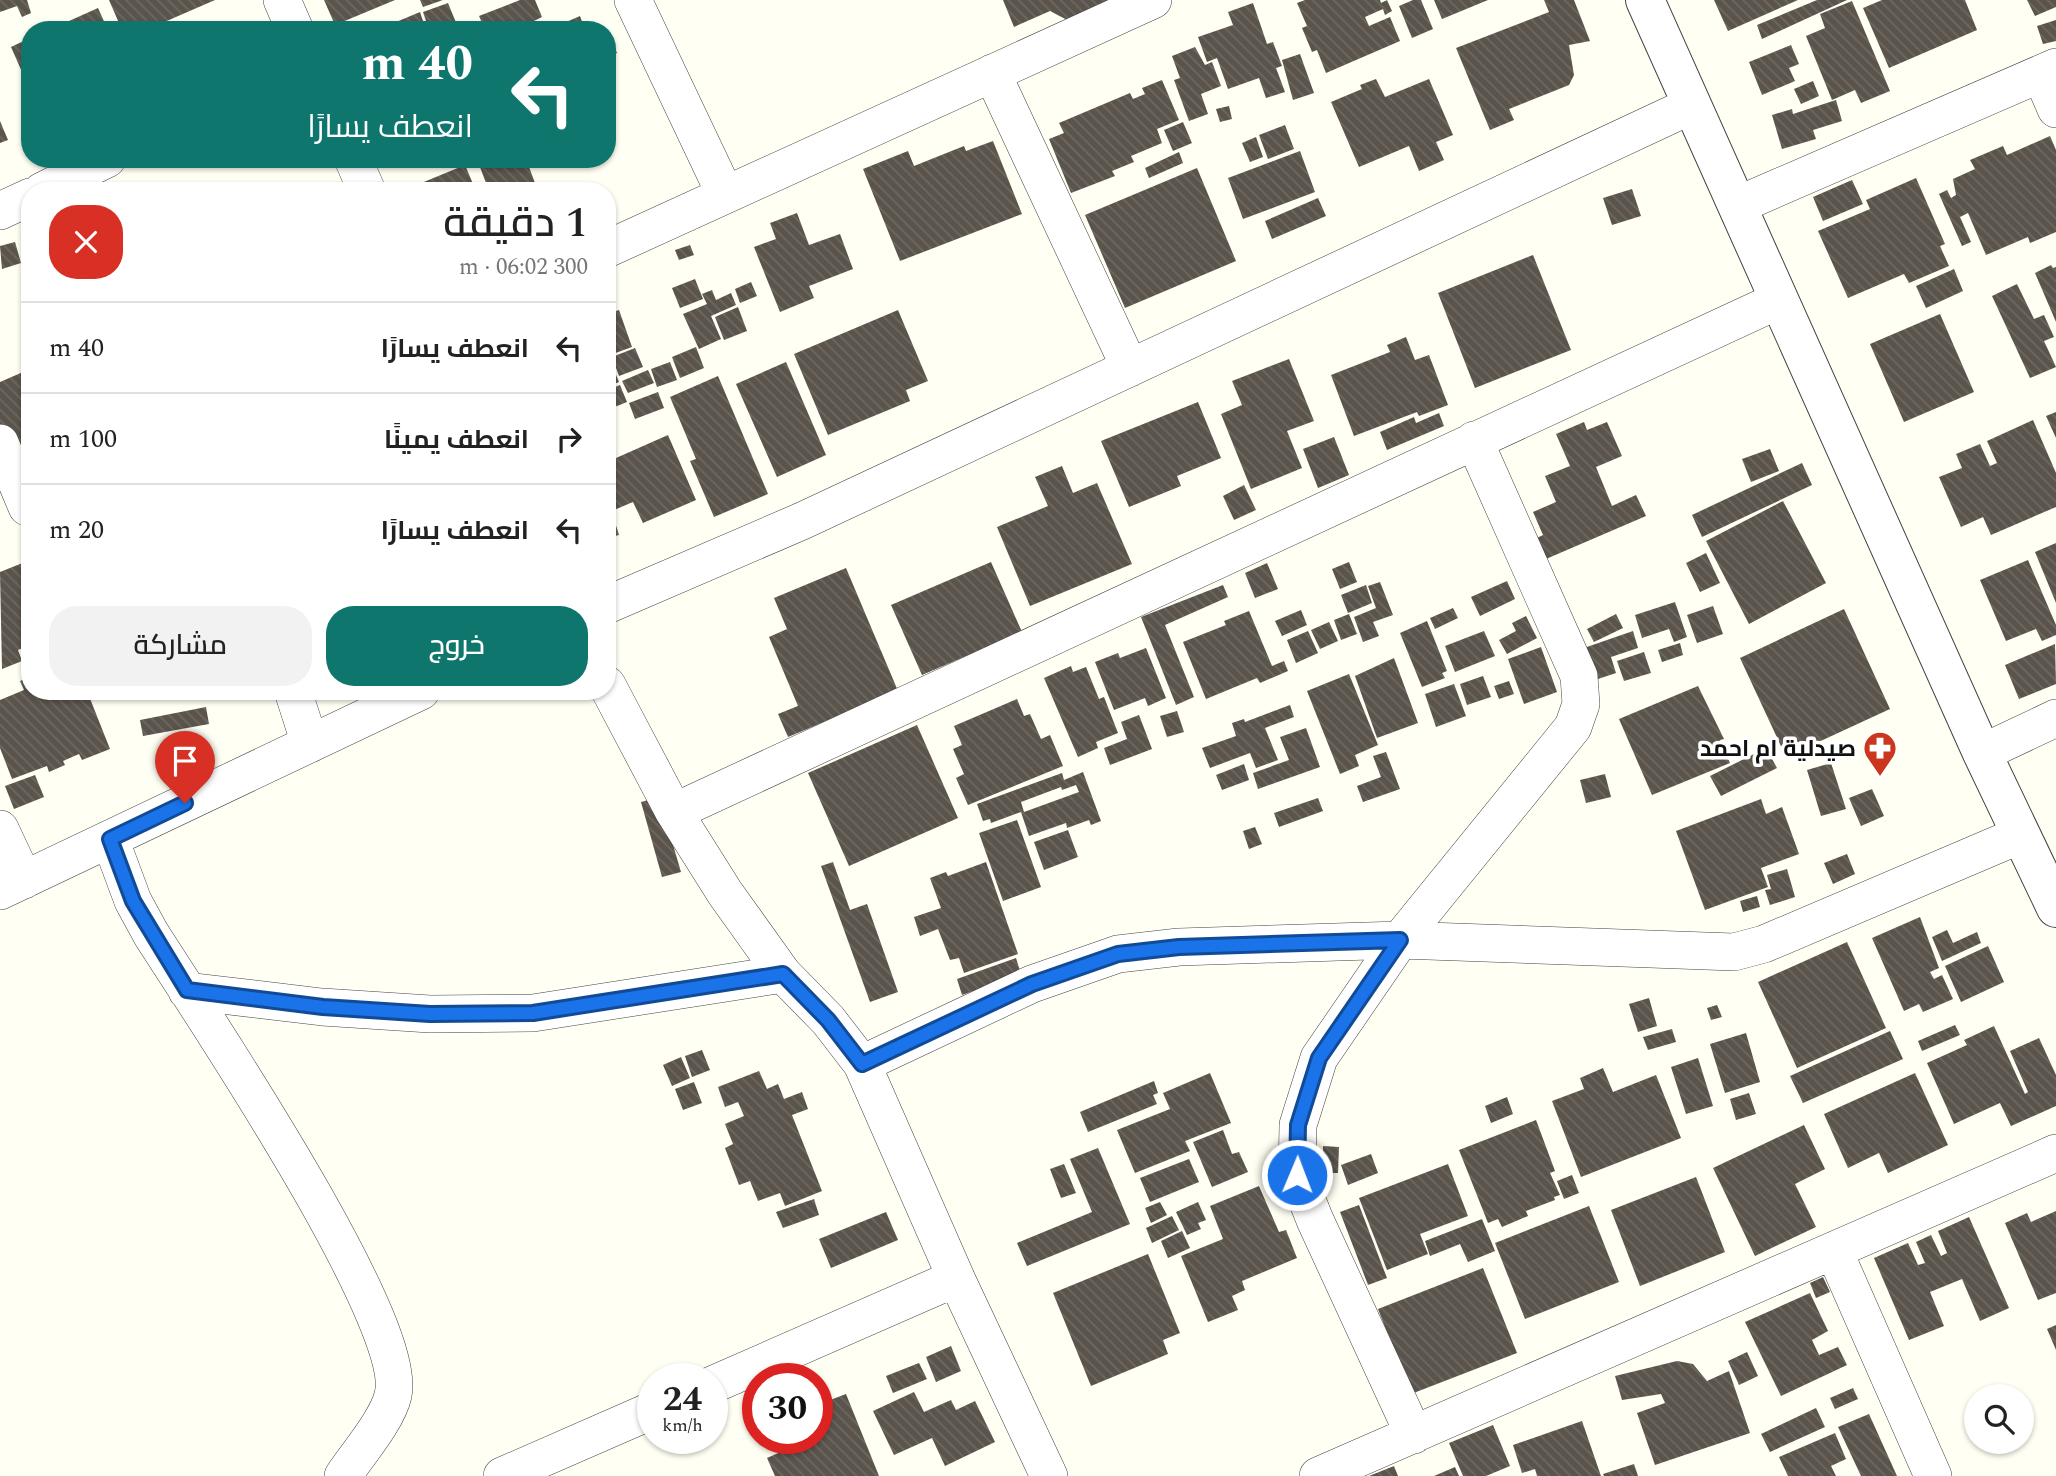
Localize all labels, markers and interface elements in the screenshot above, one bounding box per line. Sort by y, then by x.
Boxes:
text: 40 m [362,27,473,102]
icon: left [497,49,588,140]
text: انعطف يسارًا [307,103,473,152]
text: 1 دقيقة [443,192,588,255]
button: close [49,205,123,279]
text: 300 m · 06:02 [459,250,588,285]
text: 40 m [49,328,104,368]
text: انعطف يسارًا [381,329,529,369]
icon: left [550,329,588,367]
text: 100 m [49,419,117,459]
text: انعطف يمينًا [384,420,529,460]
icon: right [550,420,588,458]
text: 20 m [49,510,104,550]
text: انعطف يسارًا [381,511,529,551]
icon: left [550,511,588,549]
button: مشاركة [49,606,312,686]
button: خروج [326,606,588,686]
pharmacy icon: صيدلية ام احمد [1861,729,1899,778]
pin [155,731,215,803]
place label: صيدلية ام احمد [1700,732,1856,767]
icon: arrive [166,742,204,780]
position arrow [1260,1138,1334,1212]
speed limit sign: 30 [742,1363,833,1454]
text: 24 [663,1373,702,1426]
map controls [1964,1384,2034,1454]
button: search [1964,1384,2034,1454]
text: km/h [662,1412,703,1439]

